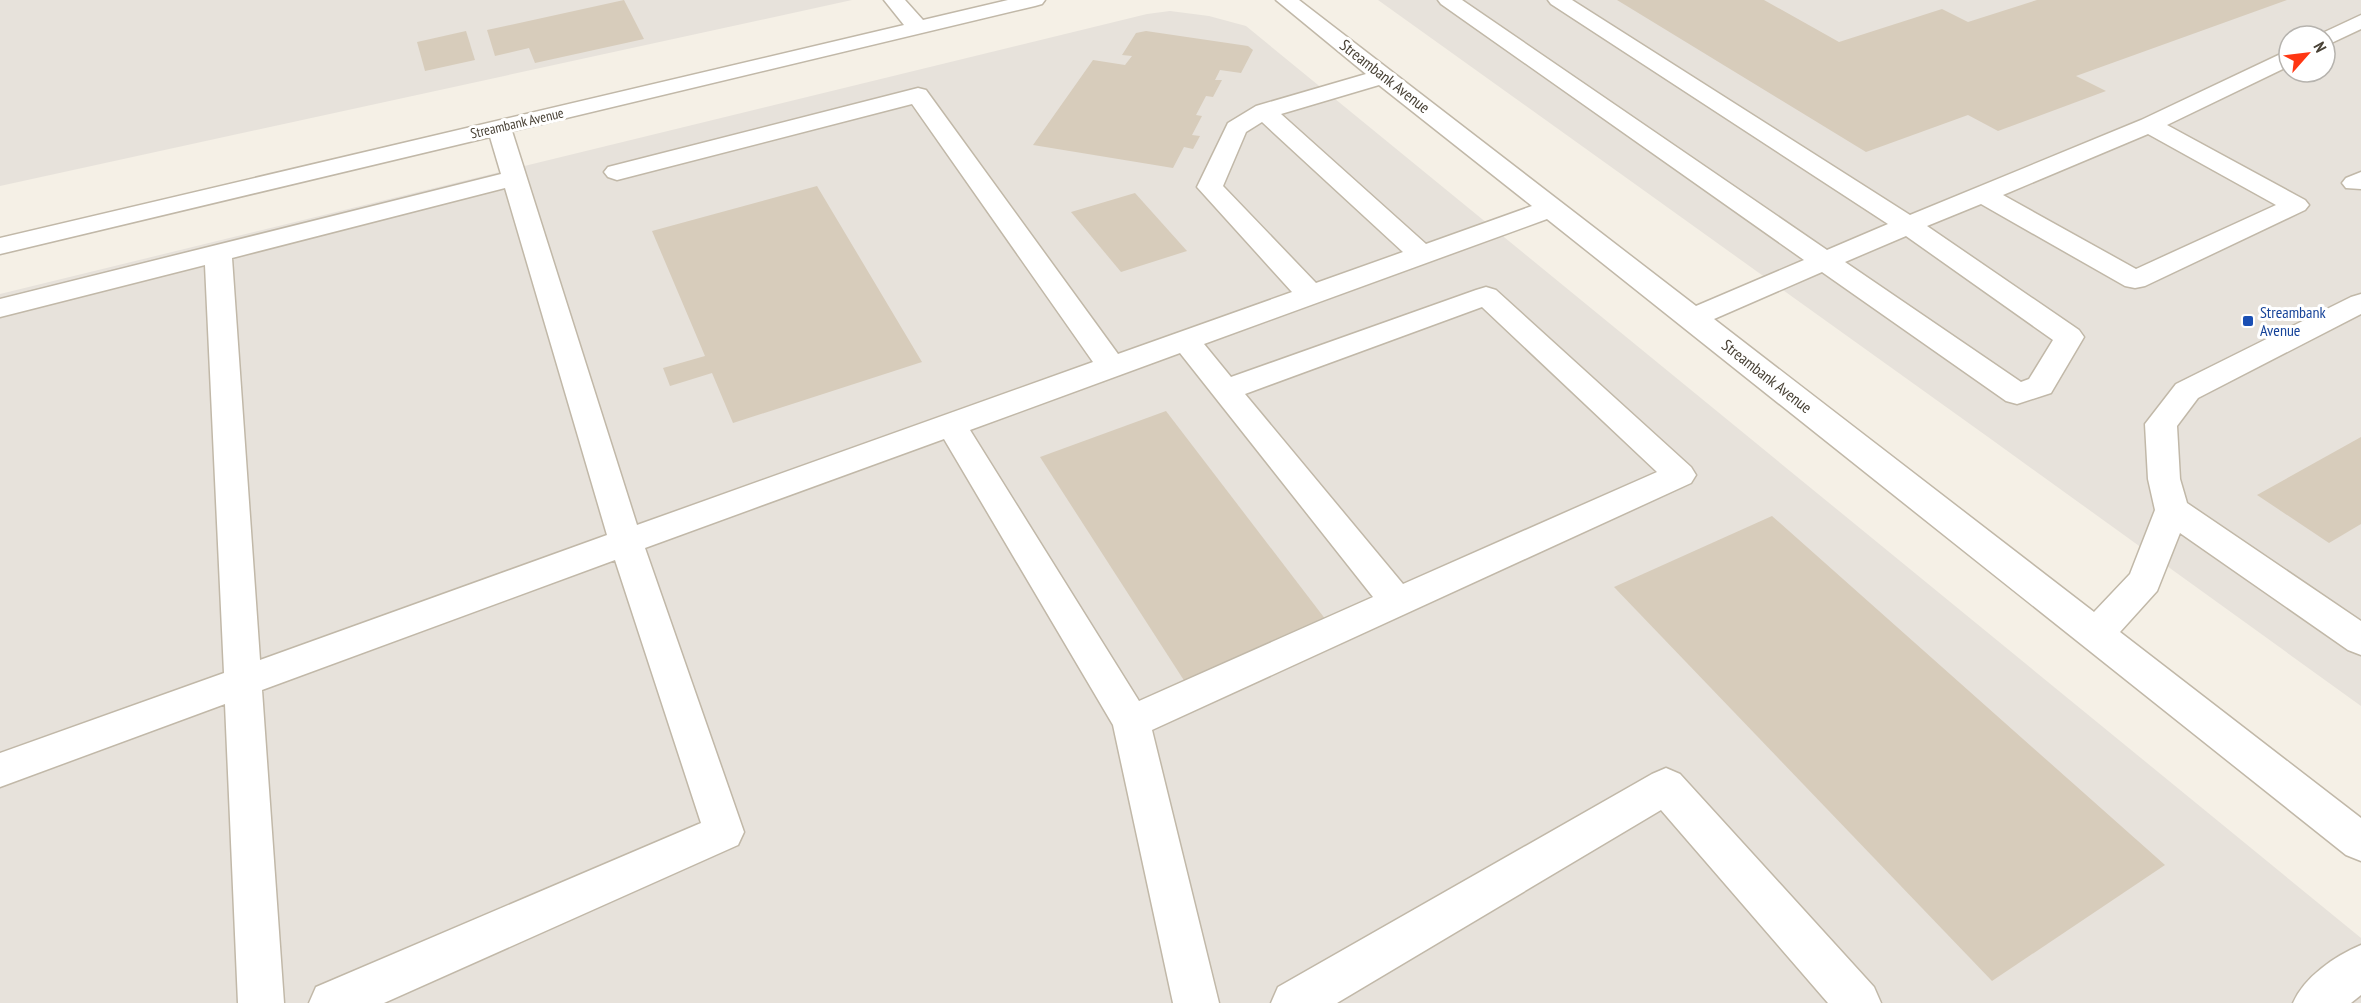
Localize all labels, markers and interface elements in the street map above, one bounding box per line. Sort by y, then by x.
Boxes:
north arrow [2277,24,2337,84]
street label: Streambank Avenue [1336,35,1434,117]
text: N [2309,38,2331,55]
street label: Streambank Avenue [469,103,566,142]
place label: Streambank Avenue [2260,302,2326,340]
marker: Streambank Avenue [2241,314,2255,328]
street label: Streambank Avenue [1718,335,1816,417]

